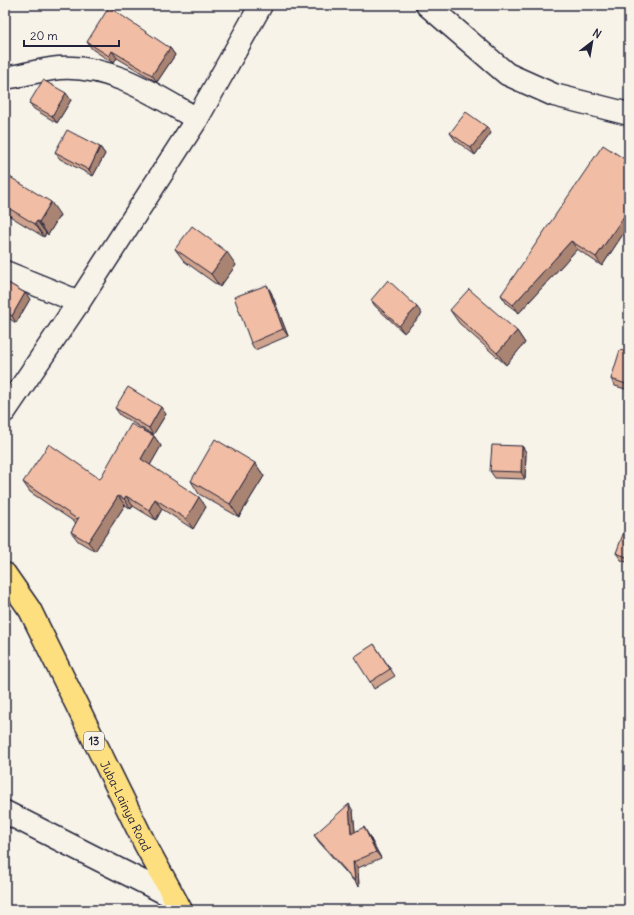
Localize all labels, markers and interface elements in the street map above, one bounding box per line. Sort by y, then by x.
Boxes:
scale bar [24,22,119,48]
north arrow [572,22,612,62]
text: N [590,25,604,41]
text: 20 m [30,28,58,43]
road number: 13 [84,732,104,750]
street label: Juba-Lainya Road [98,758,155,854]

